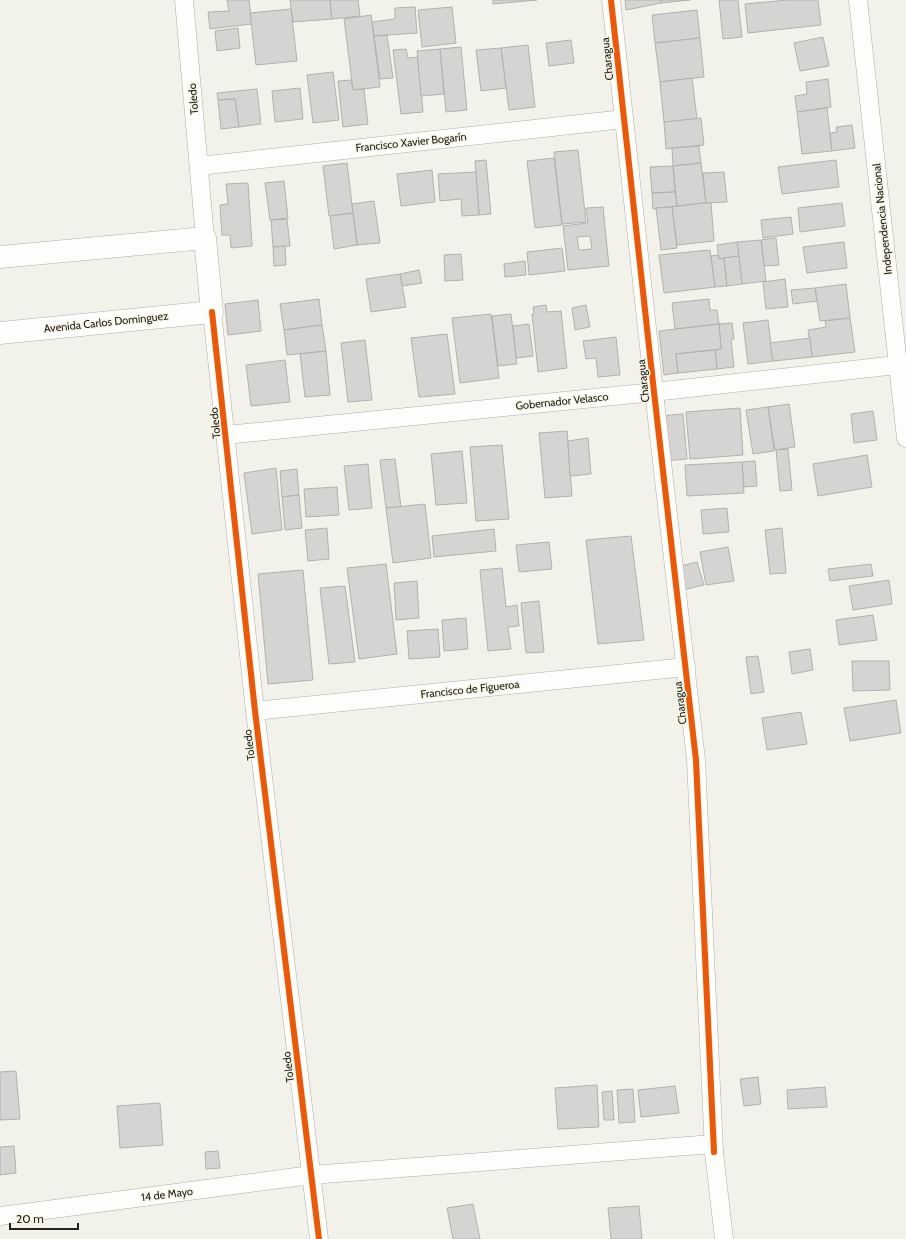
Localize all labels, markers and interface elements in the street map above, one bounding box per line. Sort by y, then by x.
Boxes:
street label: Charagua [598,36,616,81]
street label: Toledo [185,83,201,115]
street label: Francisco Xavier Bogarín [355,129,467,155]
street label: Independencia Nacional [869,162,895,275]
street label: Avenida Carlos Dominguez [43,309,169,335]
street label: Charagua [634,358,652,403]
street label: Gobernador Velasco [515,389,609,413]
street label: Toledo [206,407,224,439]
street label: Francisco de Figueroa [420,677,521,701]
street label: Charagua [670,680,690,725]
street label: Toledo [240,729,258,761]
street label: Toledo [279,1051,297,1083]
street label: 14 de Mayo [140,1184,194,1204]
scale bar [10,1205,78,1231]
text: 20 m [16,1211,44,1226]

